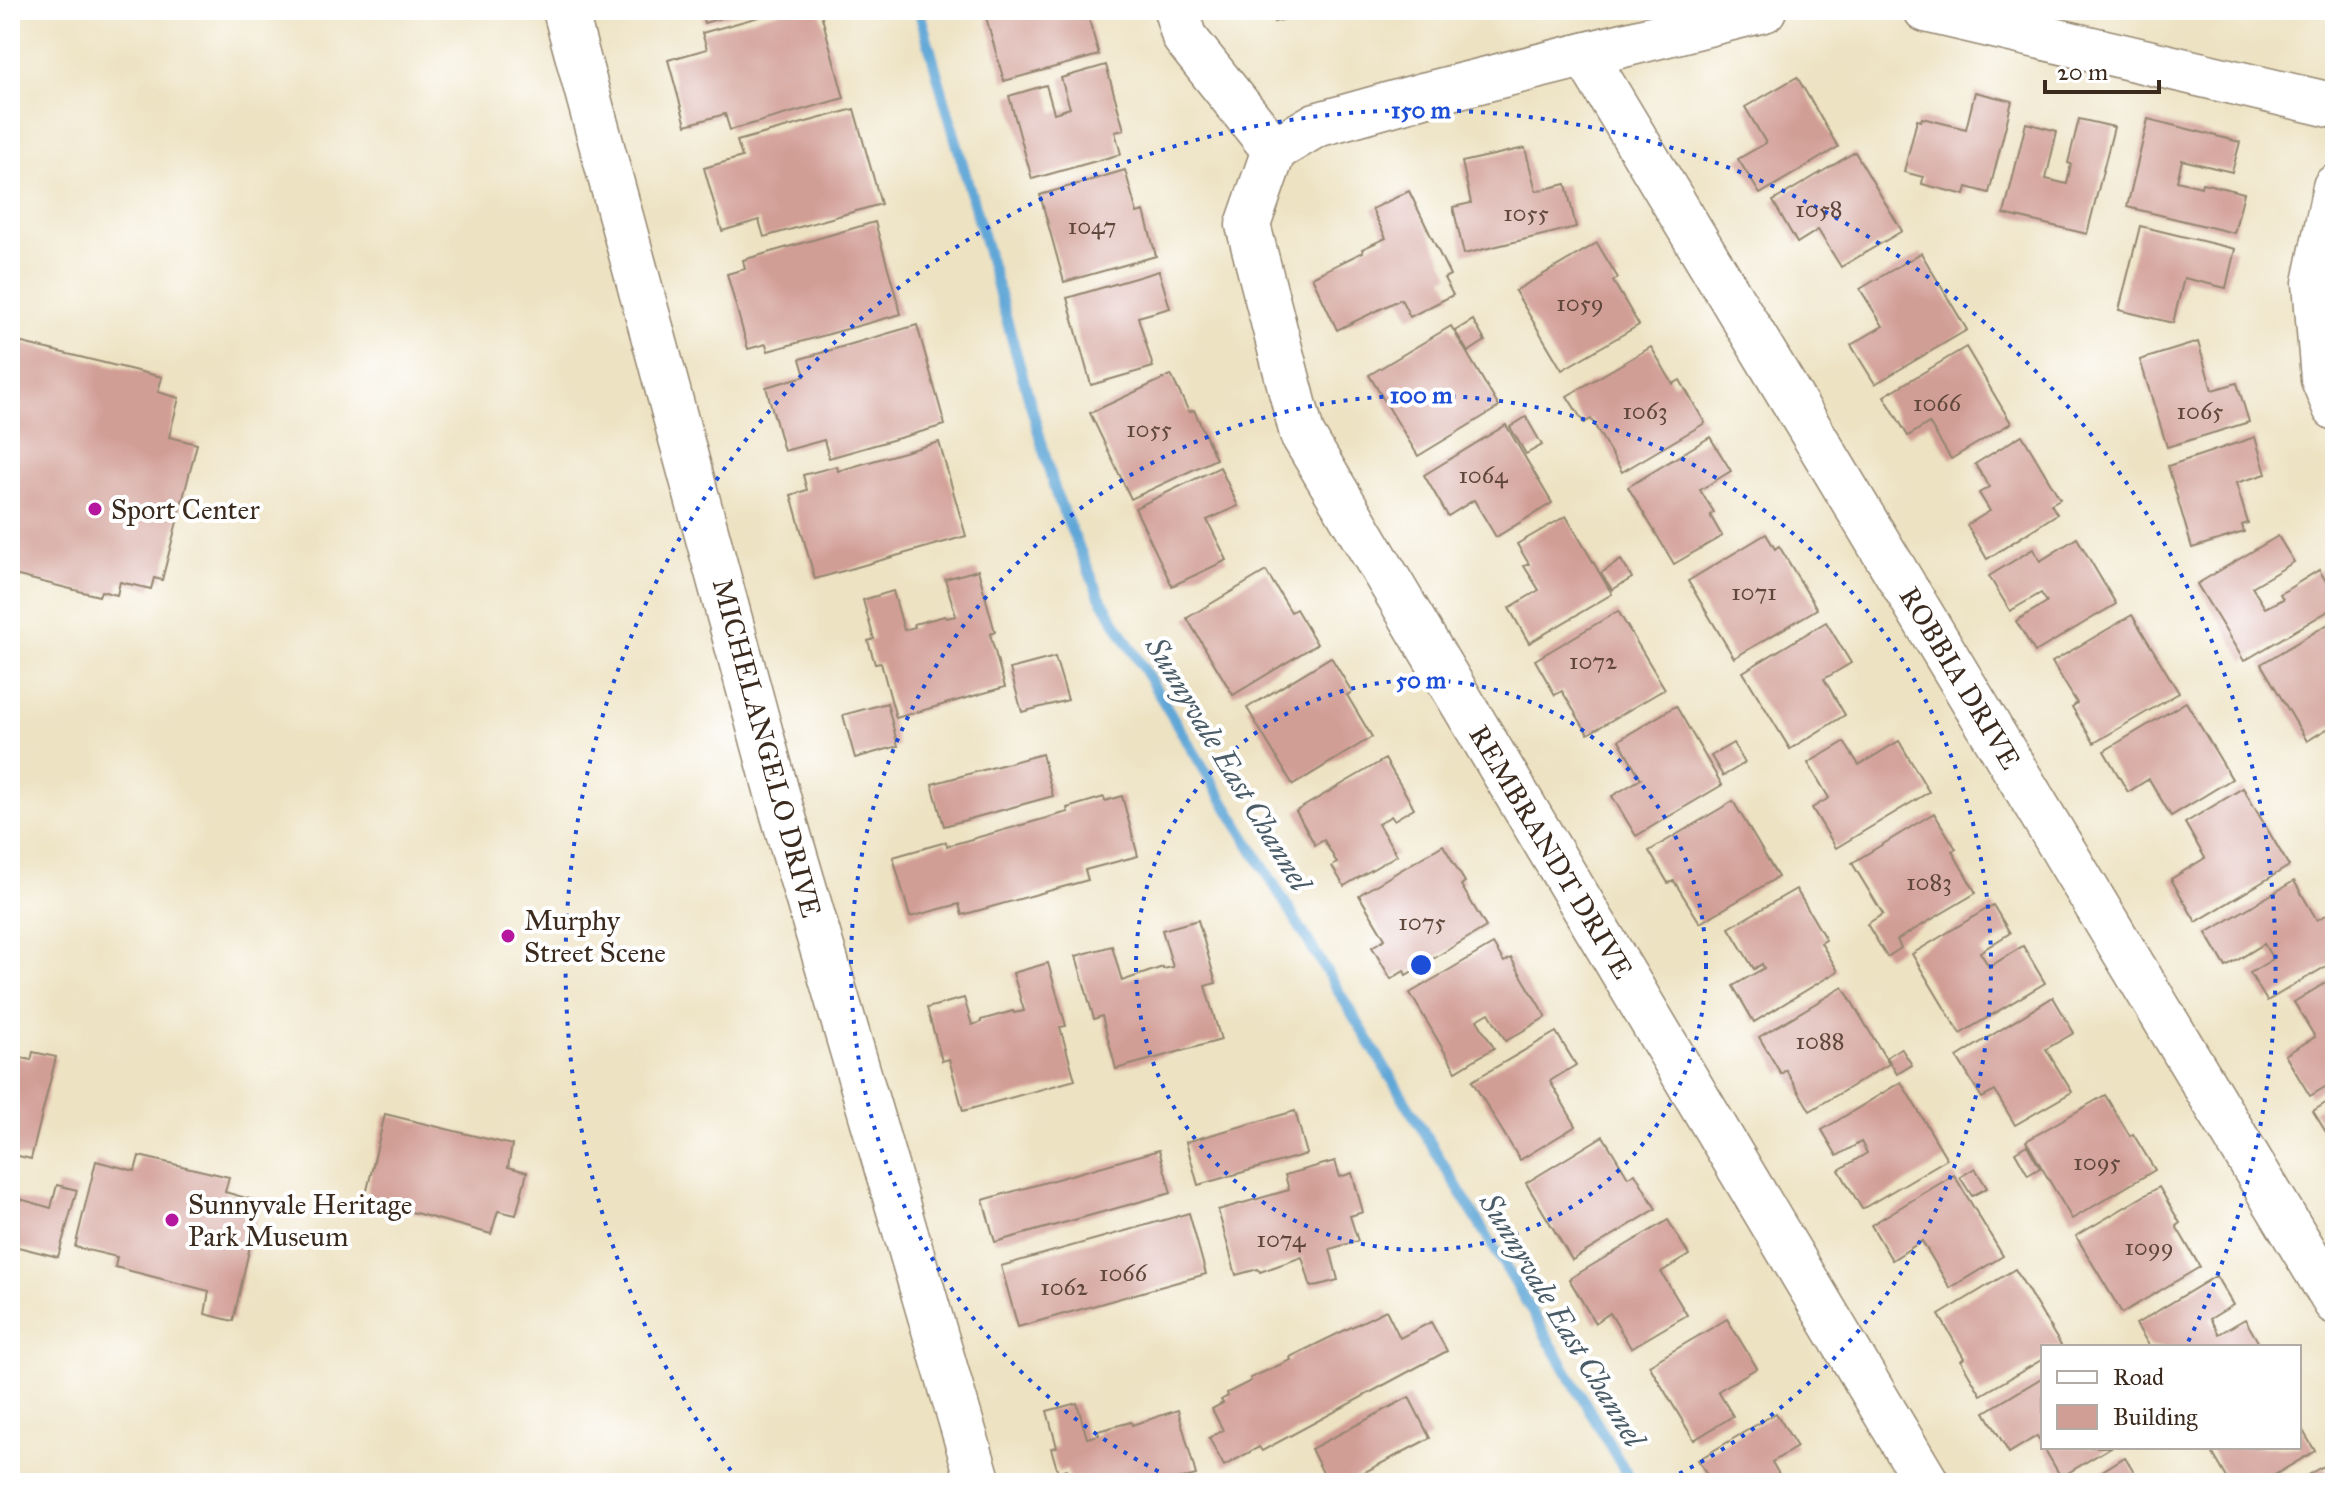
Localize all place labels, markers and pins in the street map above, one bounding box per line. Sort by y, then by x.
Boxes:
place label: Sport Center [111,492,260,527]
marker: Sport Center [86,500,104,518]
place label: Murphy Street Scene [524,903,666,970]
marker: Murphy Street Scene [499,927,517,945]
centre of rings [1407,951,1435,979]
place label: Sunnyvale Heritage Park Museum [188,1187,412,1254]
marker: Sunnyvale Heritage Park Museum [163,1211,181,1229]

